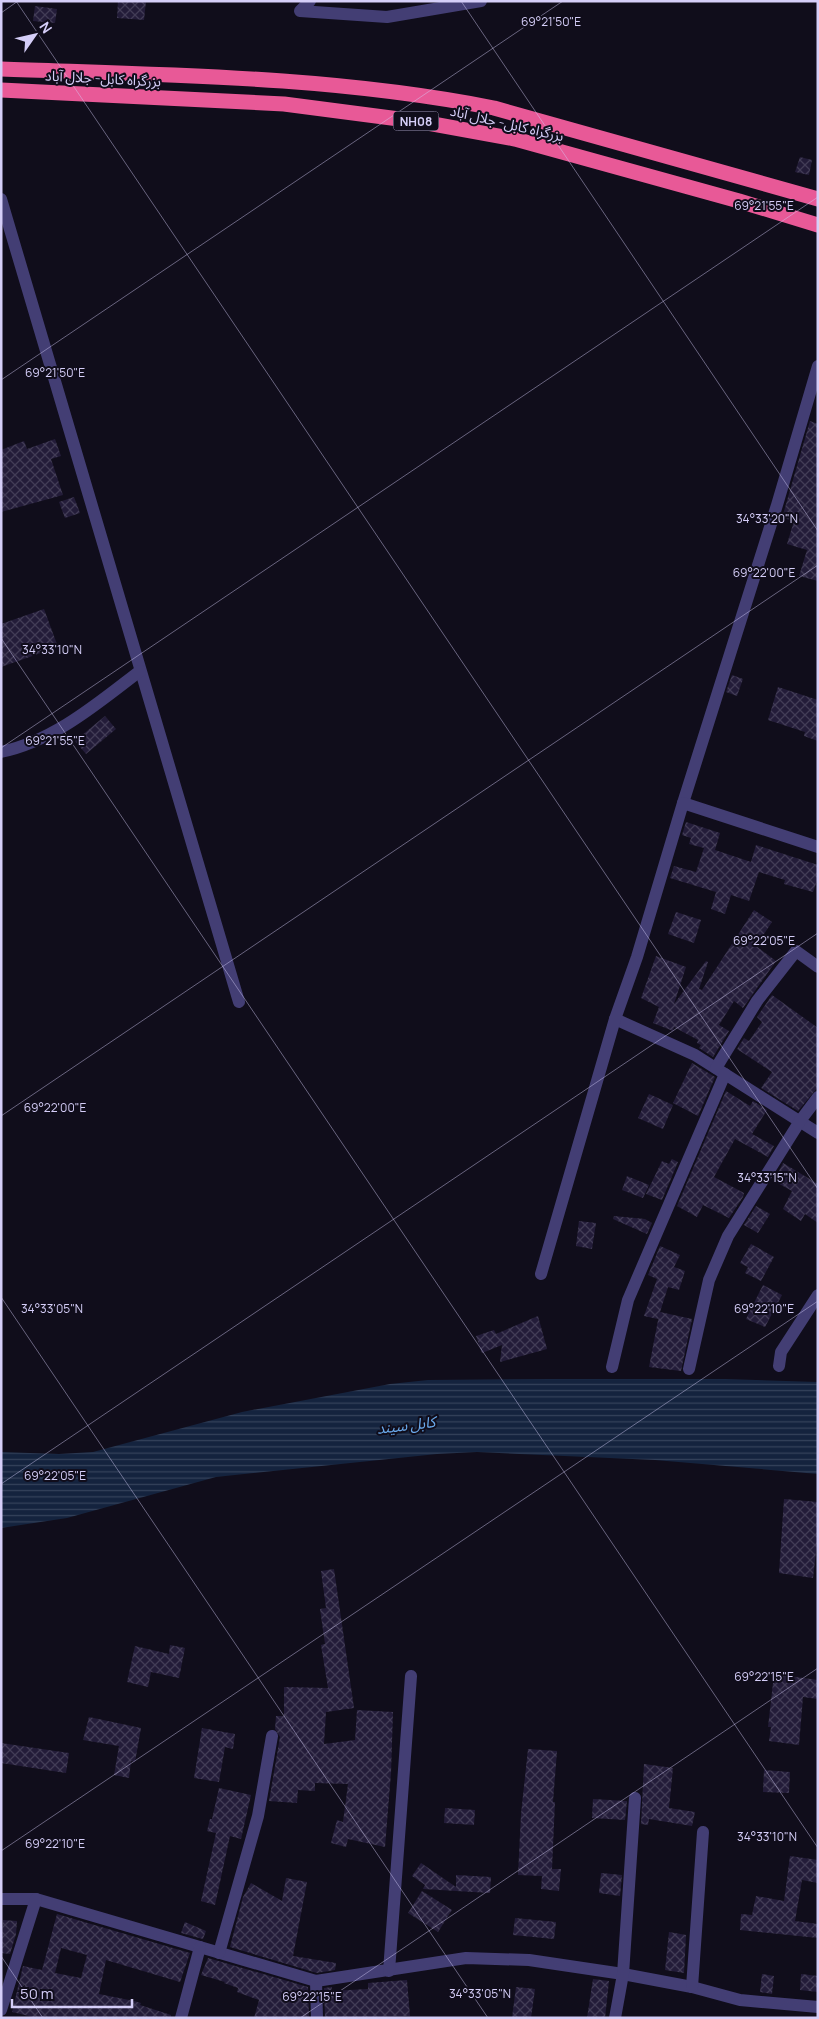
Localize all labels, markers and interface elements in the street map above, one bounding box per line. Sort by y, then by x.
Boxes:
north arrow [10,10,60,60]
text: 69°21'50"E [521,13,581,30]
text: N [36,18,57,37]
street label: بزرگراه کابل- جلال آباد [45,65,162,91]
street label: بزرگراه کابل- جلال آباد [448,101,566,145]
road number: NH08 [394,112,438,130]
text: 69°21'55"E [734,197,794,214]
text: 69°21'50"E [25,364,85,381]
text: 34°33'20"N [736,510,798,527]
text: 69°22'00"E [733,564,795,581]
text: 34°33'10"N [22,641,82,658]
text: 69°21'55"E [25,732,85,749]
text: 69°22'05"E [733,932,795,949]
text: 69°22'00"E [24,1099,86,1116]
text: 34°33'15"N [737,1169,797,1186]
text: 34°33'05"N [21,1300,83,1317]
text: 69°22'10"E [734,1300,794,1317]
water label: کابل سيند [375,1411,439,1439]
text: 69°22'05"E [24,1467,86,1484]
text: 69°22'15"E [734,1668,794,1685]
text: 34°33'10"N [737,1828,797,1845]
text: 69°22'10"E [25,1835,85,1852]
scale bar [12,1976,132,2008]
text: 50 m [20,1983,54,2004]
text: 34°33'05"N [449,1985,511,2002]
text: 69°22'15"E [282,1988,342,2005]

